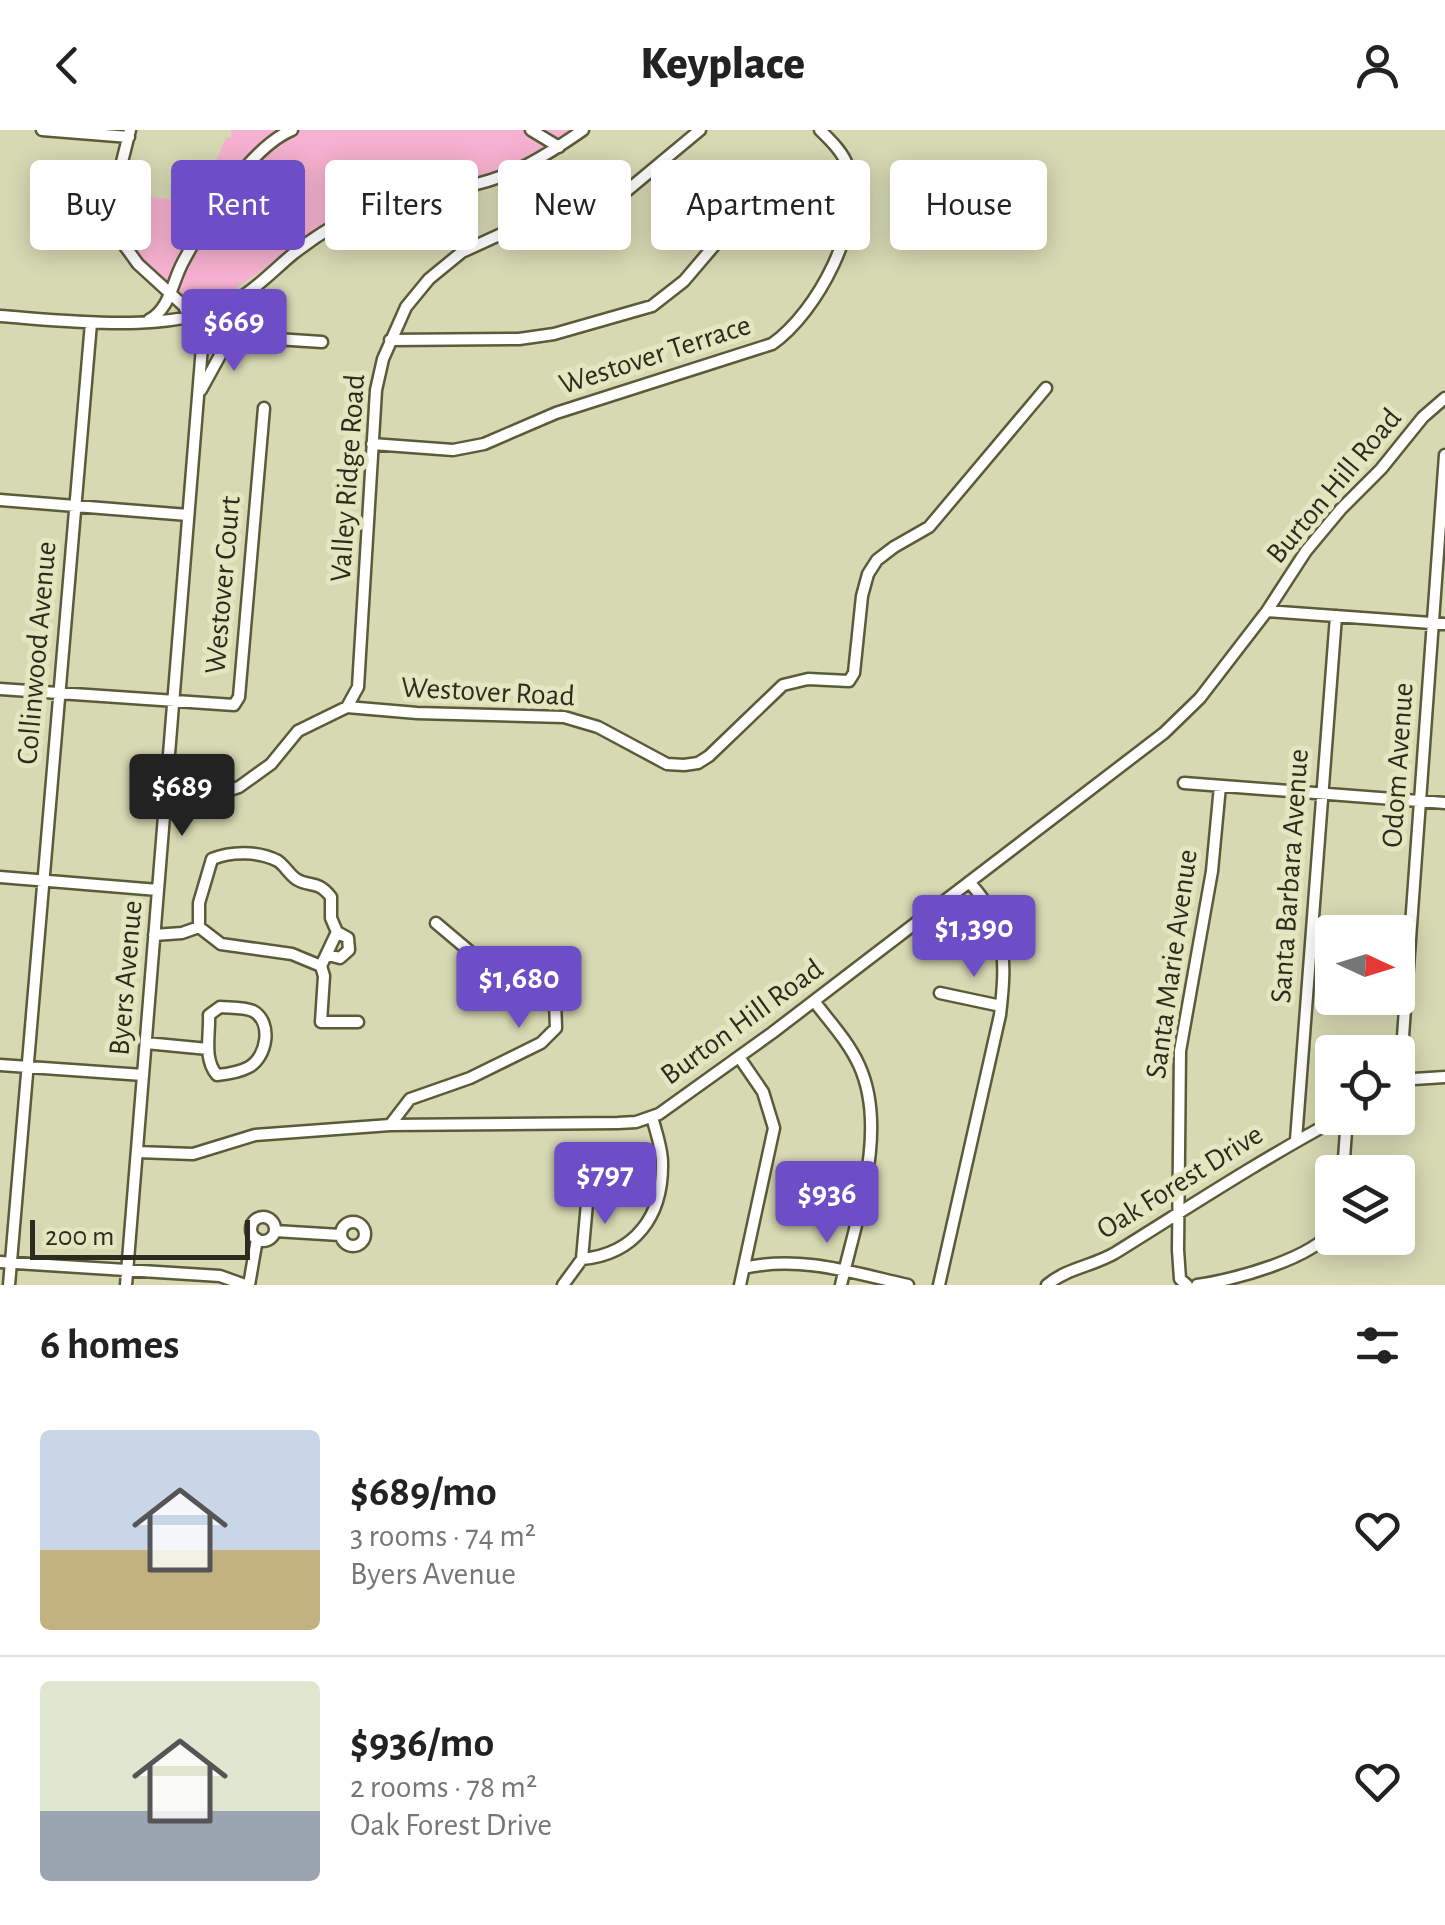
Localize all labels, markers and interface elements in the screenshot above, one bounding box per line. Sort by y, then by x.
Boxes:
icon: back [40,38,95,93]
icon: person [1350,38,1405,93]
text: Keyplace [640,42,805,87]
chip: Buy [30,160,151,250]
chip: Rent [171,160,305,250]
chip: Filters [325,160,478,250]
chip: New [498,160,631,250]
chip: Apartment [651,160,870,250]
chip: House [890,160,1047,250]
pin: $669 [175,289,293,374]
text: $669 [204,305,264,337]
street label: Westover Terrace [556,310,754,400]
street label: Valley Ridge Road [326,373,370,583]
street label: Burton Hill Road [1261,403,1407,569]
street label: Westover Court [200,494,246,675]
street label: Collinwood Avenue [12,540,62,766]
street label: Westover Road [400,672,576,712]
street label: Odom Avenue [1377,681,1419,849]
street label: Santa Barbara Avenue [1266,748,1314,1004]
pin: $689 [123,754,241,839]
text: $689 [151,770,213,802]
street label: Santa Marie Avenue [1141,847,1203,1081]
pin: $1,390 [893,895,1055,980]
street label: Byers Avenue [104,899,148,1057]
text: $1,390 [934,911,1014,943]
north arrow [1315,915,1415,1015]
map controls [1315,915,1415,1255]
pin: $1,680 [438,946,600,1031]
street label: Burton Hill Road [656,953,828,1091]
text: $1,680 [478,962,560,994]
button: locate [1315,1035,1415,1135]
street label: Oak Forest Drive [1092,1119,1268,1245]
pin: $797 [546,1142,664,1227]
button: layers [1315,1155,1415,1255]
text: $797 [576,1158,634,1190]
pin: $936 [768,1161,886,1246]
text: $936 [797,1177,857,1209]
scale bar [30,1215,250,1260]
text: 200 m [45,1223,114,1251]
icon: filters [1350,1318,1405,1373]
text: 6 homes [40,1324,179,1366]
icon: home [120,1470,240,1590]
text: $689/mo [350,1471,497,1513]
icon: heart [1350,1503,1405,1558]
text: 3 rooms · 74 m² [350,1520,536,1552]
text: Byers Avenue [350,1558,516,1590]
icon: home [120,1721,240,1841]
text: $936/mo [350,1722,494,1764]
icon: heart [1350,1754,1405,1809]
text: 2 rooms · 78 m² [350,1771,537,1803]
text: Oak Forest Drive [350,1809,552,1841]

